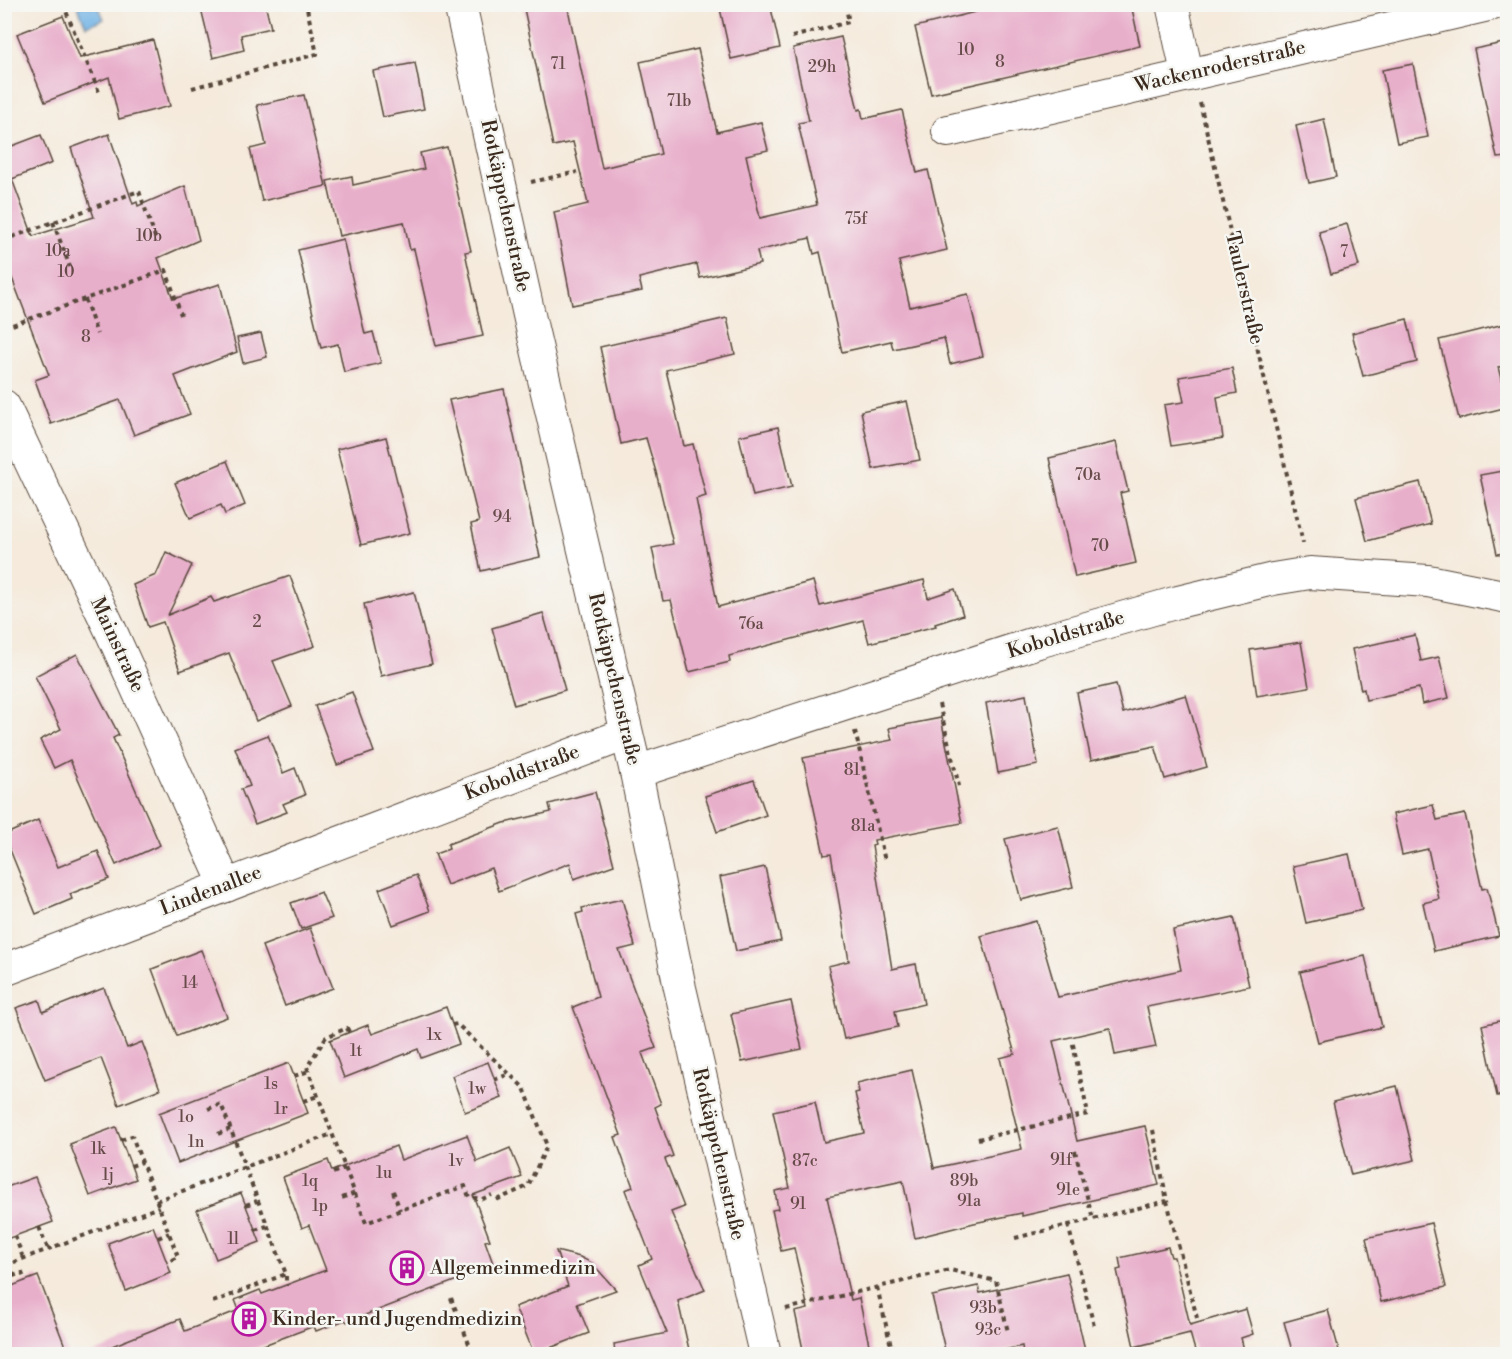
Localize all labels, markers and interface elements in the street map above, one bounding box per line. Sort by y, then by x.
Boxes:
street label: Wackenroderstraße [1131,35,1308,99]
house number: 10 [958,40,975,60]
house number: 8 [995,52,1005,72]
house number: 71 [550,54,566,74]
house number: 29h [808,57,837,77]
house number: 71b [667,91,691,111]
street label: Rotkäppchenstraße [474,117,536,295]
house number: 75f [845,209,868,229]
house number: 10b [136,226,162,246]
street label: Taulerstraße [1219,229,1269,347]
house number: 10a [45,241,71,261]
house number: 7 [1340,242,1348,262]
house number: 10 [58,262,75,282]
house number: 8 [81,327,91,347]
house number: 70a [1075,465,1102,485]
house number: 94 [492,507,512,527]
house number: 70 [1091,536,1109,556]
street label: Rotkäppchenstraße [582,590,646,768]
street label: Mainstraße [84,593,150,697]
street label: Koboldstraße [1004,605,1128,665]
house number: 2 [252,612,262,632]
house number: 76a [738,614,765,634]
street label: Koboldstraße [461,740,583,806]
house number: 81 [844,760,860,780]
house number: 81a [851,816,876,836]
street label: Lindenallee [156,860,266,922]
house number: 14 [182,973,198,993]
house number: 1x [427,1025,442,1045]
house number: 1t [350,1041,363,1061]
street label: Rotkäppchenstraße [686,1065,750,1243]
house number: 1s [264,1074,278,1094]
house number: 1w [468,1079,487,1099]
house number: 1r [274,1099,288,1119]
house number: 1o [178,1107,194,1127]
house number: 1n [188,1132,205,1152]
house number: 1k [90,1139,107,1159]
house number: 91f [1050,1150,1073,1170]
house number: 1v [449,1151,464,1171]
house number: 87c [792,1151,818,1171]
house number: 1u [376,1163,392,1183]
house number: 1j [102,1165,114,1185]
house number: 1q [302,1171,319,1191]
house number: 89b [950,1171,978,1191]
house number: 91e [1056,1180,1080,1200]
house number: 91a [957,1191,982,1211]
house number: 91 [790,1194,806,1214]
house number: 1p [312,1196,328,1216]
house number: 1l [227,1229,239,1249]
building icon: Allgemeinmedizin [389,1250,425,1286]
place label: Allgemeinmedizin [429,1256,596,1281]
house number: 93b [969,1298,997,1318]
building icon: Kinder- und Jugendmedizin [231,1301,267,1337]
place label: Kinder- und Jugendmedizin [272,1307,522,1332]
house number: 93c [975,1320,1001,1340]

